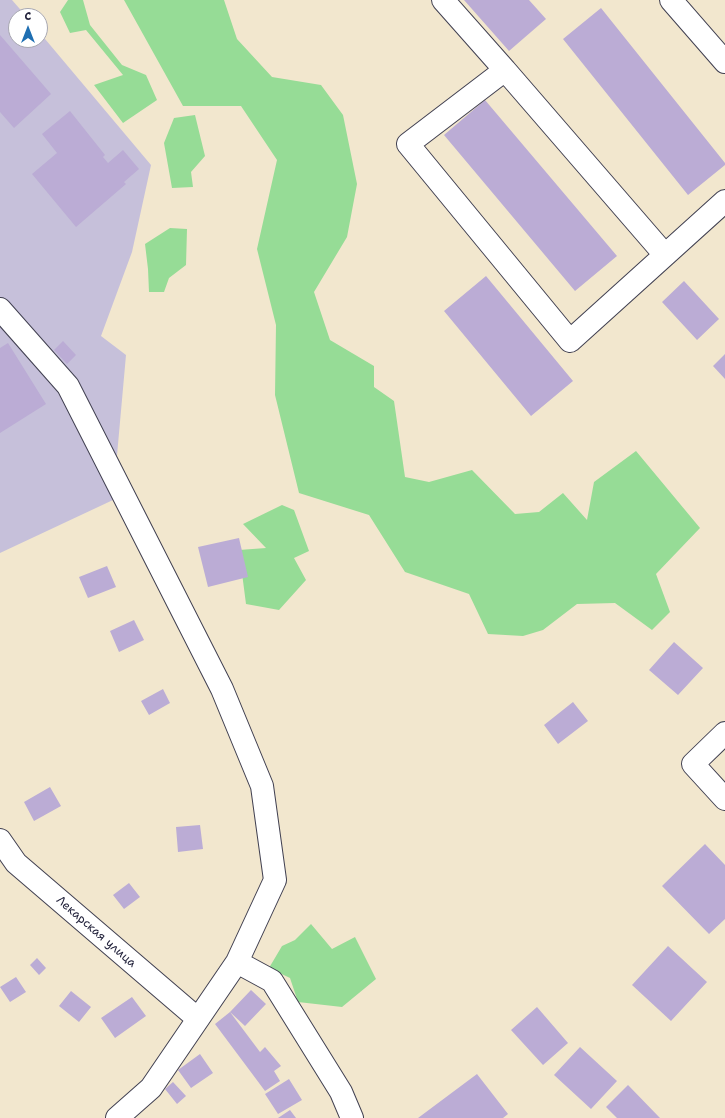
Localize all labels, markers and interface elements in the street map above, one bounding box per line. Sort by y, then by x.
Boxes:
north arrow [8,8,48,48]
text: С [25,9,31,24]
street label: Лекарская улица [53,893,139,971]

